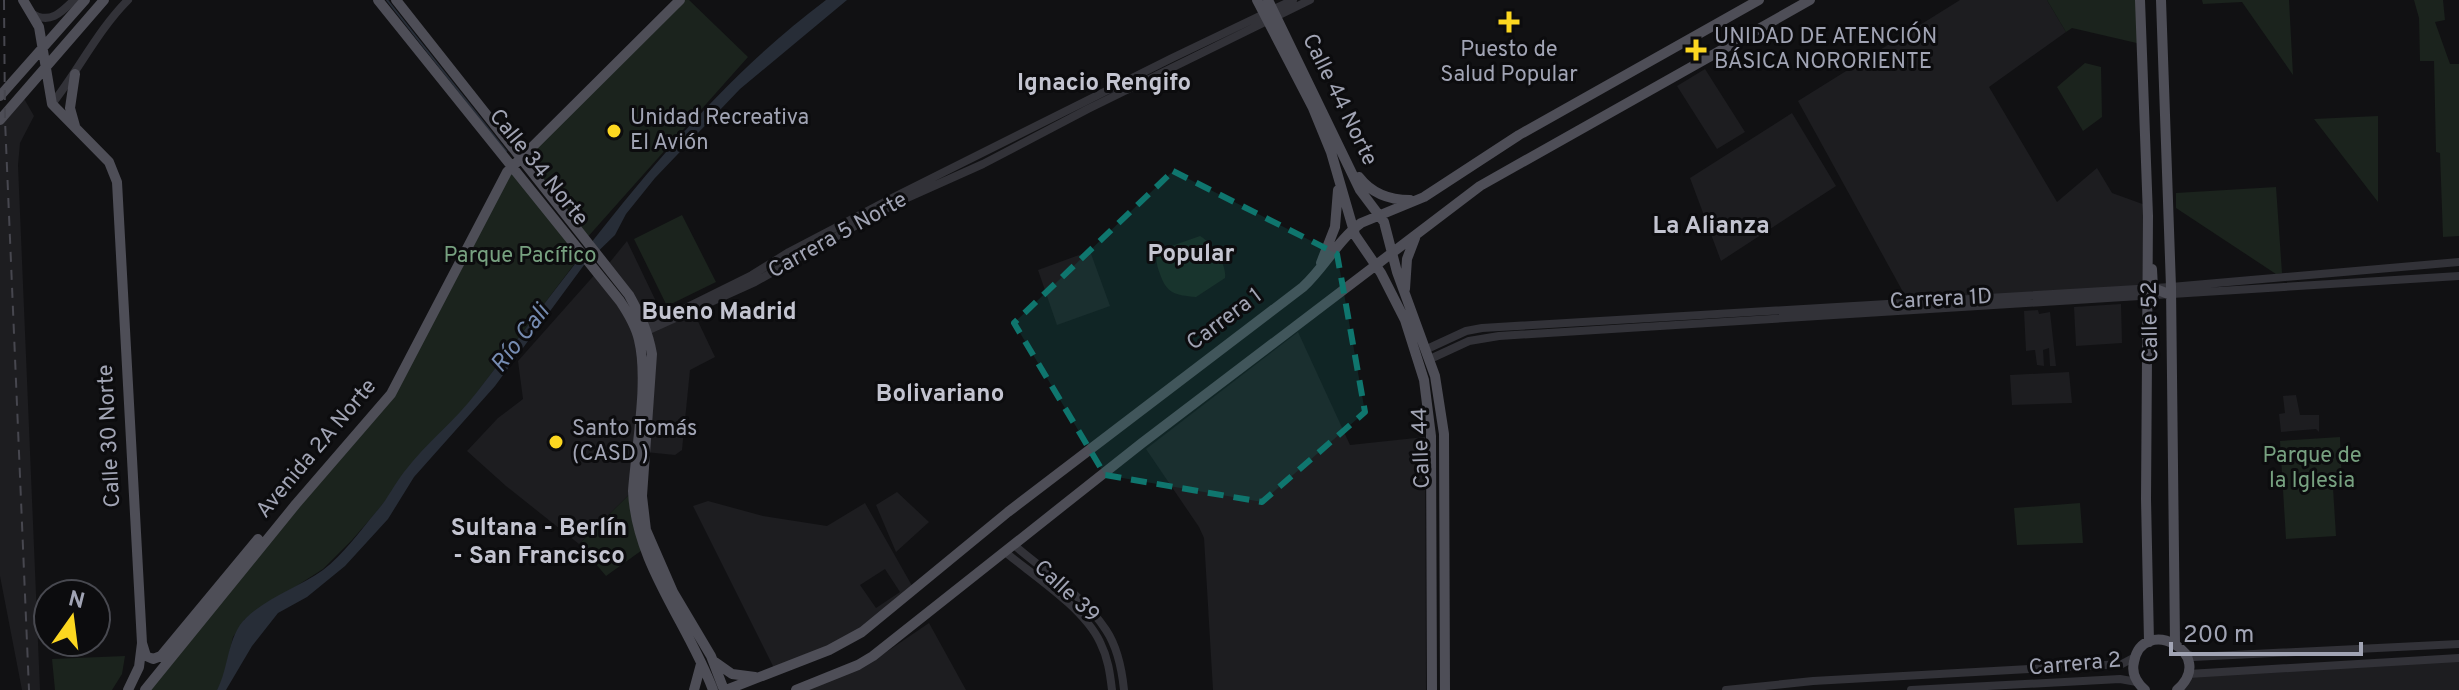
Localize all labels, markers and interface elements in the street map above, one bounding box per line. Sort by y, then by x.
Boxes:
marker: Puesto de Salud Popular [1498,11,1520,33]
place label: UNIDAD DE ATENCIÓN BÁSICA NORORIENTE [1714,21,1937,76]
street label: Calle 44 Norte [1295,30,1383,170]
place label: Puesto de Salud Popular [1440,37,1578,89]
marker: UNIDAD DE ATENCIÓN BÁSICA NORORIENTE [1685,39,1707,61]
district label: Ignacio Rengifo [1017,69,1191,99]
street label: Calle 34 Norte [483,104,593,232]
place label: Unidad Recreativa El Avión [630,105,809,157]
marker: Unidad Recreativa El Avión [605,122,623,140]
street label: Carrera 5 Norte [764,187,912,285]
district label: La Alianza [1652,212,1770,242]
district label: Popular [1148,240,1234,270]
park label: Parque Pacífico [443,243,597,270]
street label: Calle 52 [2137,281,2165,363]
street label: Carrera 1 [1182,283,1268,357]
street label: Carrera 1D [1889,284,1993,316]
water label: Río Cali [485,298,558,379]
district label: Bueno Madrid [641,298,797,328]
street label: Calle 30 Norte [93,364,127,508]
street label: Avenida 2A Norte [251,374,383,524]
district label: Bolivariano [876,380,1004,410]
street label: Calle 44 [1407,407,1437,489]
place label: Santo Tomás (CASD ) [572,416,697,468]
marker: Santo Tomás (CASD ) [547,433,565,451]
park label: Parque de la Iglesia [2262,443,2362,495]
district label: Sultana - Berlín - San Francisco [451,514,627,572]
street label: Calle 39 [1027,555,1105,629]
north arrow [32,578,112,658]
text: N [65,586,87,616]
scale bar [2171,606,2361,656]
text: 200 m [2183,621,2254,651]
street label: Carrera 2 [2028,648,2122,682]

